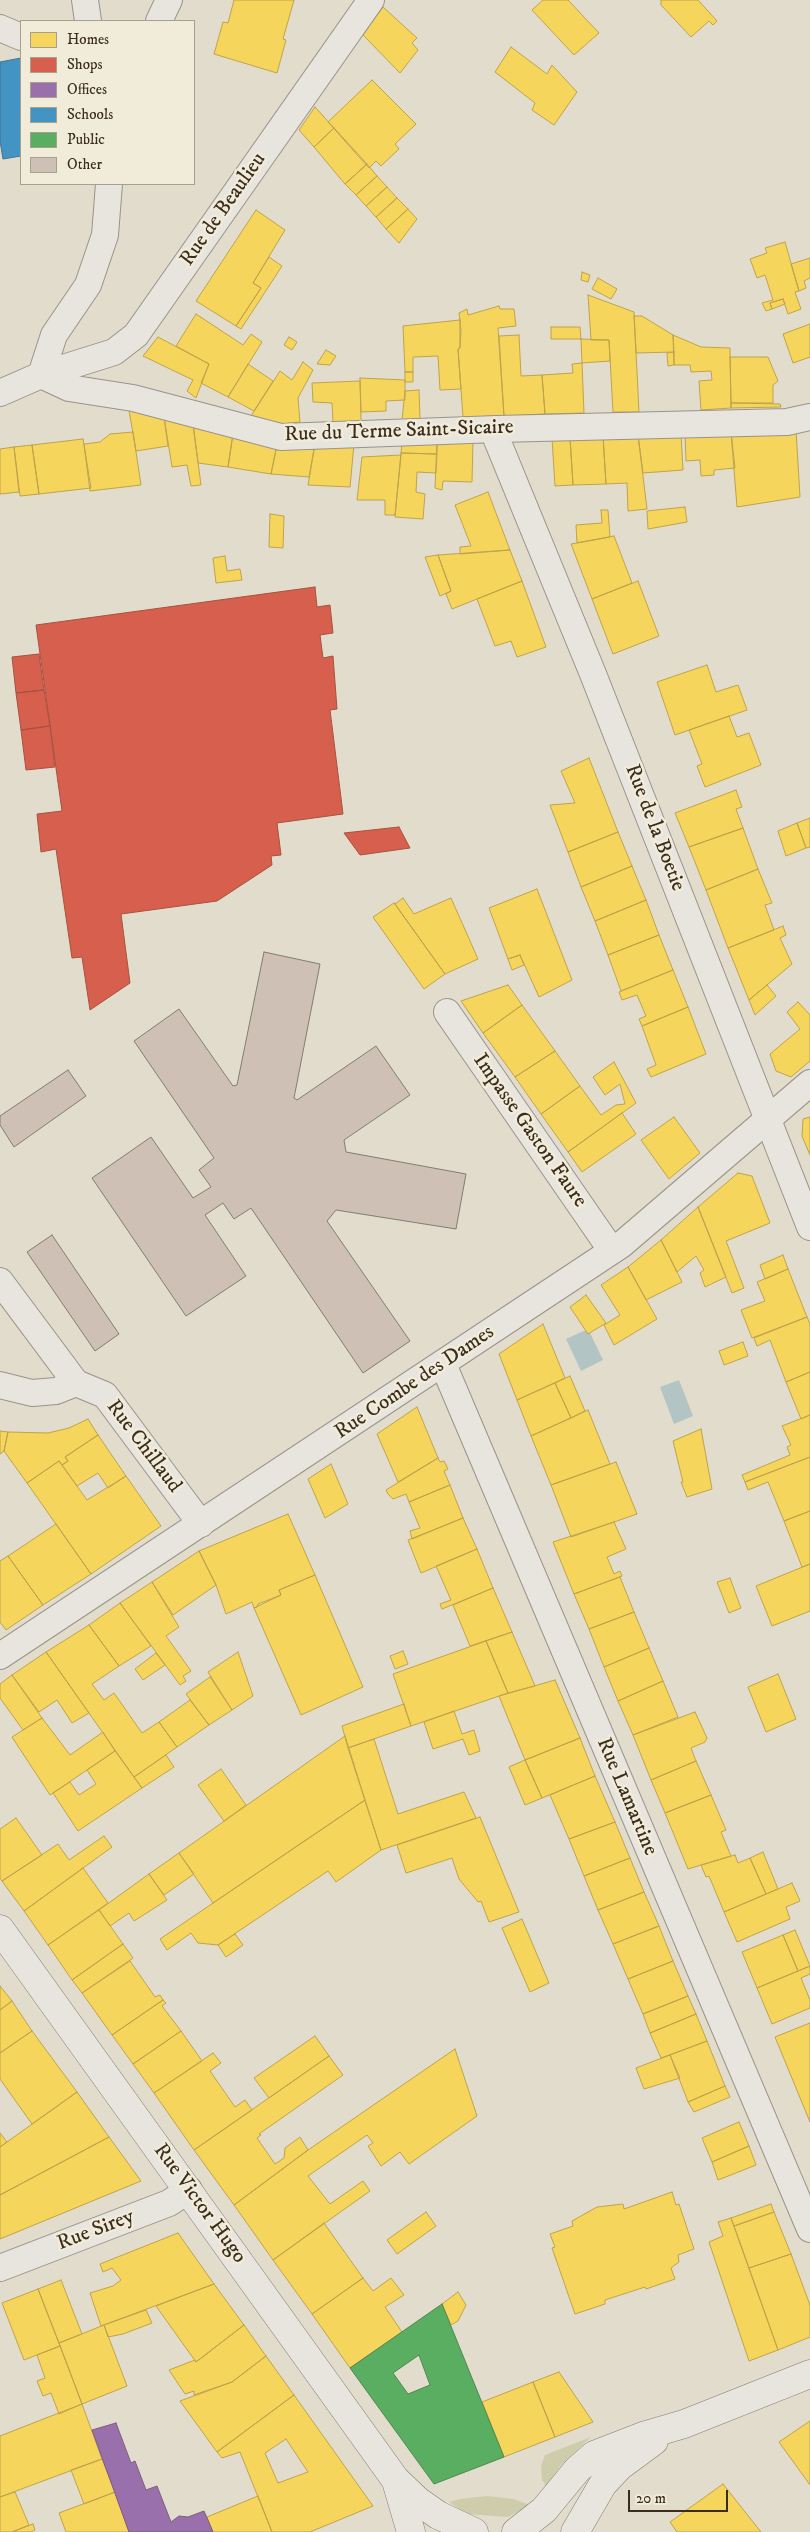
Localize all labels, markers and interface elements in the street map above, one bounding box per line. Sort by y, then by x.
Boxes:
legend [20,20,195,185]
text: Homes [67,30,109,49]
text: Shops [67,55,103,74]
text: Offices [67,80,107,99]
text: Schools [67,105,113,124]
text: Public [67,130,105,149]
street label: Rue de Beaulieu [176,148,272,272]
text: Other [67,155,102,174]
street label: Rue du Terme Saint-Sicaire [284,415,514,449]
street label: Rue de la Boetie [618,761,690,895]
street label: Impasse Gaston Faure [466,1049,592,1213]
street label: Rue Combe des Dames [330,1320,500,1446]
street label: Rue Chillaud [100,1396,186,1498]
street label: Rue Lamartine [590,1734,662,1860]
street label: Rue Victor Hugo [147,2139,251,2269]
street label: Rue Sirey [54,2205,138,2257]
scale bar [630,2480,730,2512]
text: 20 m [636,2489,666,2508]

